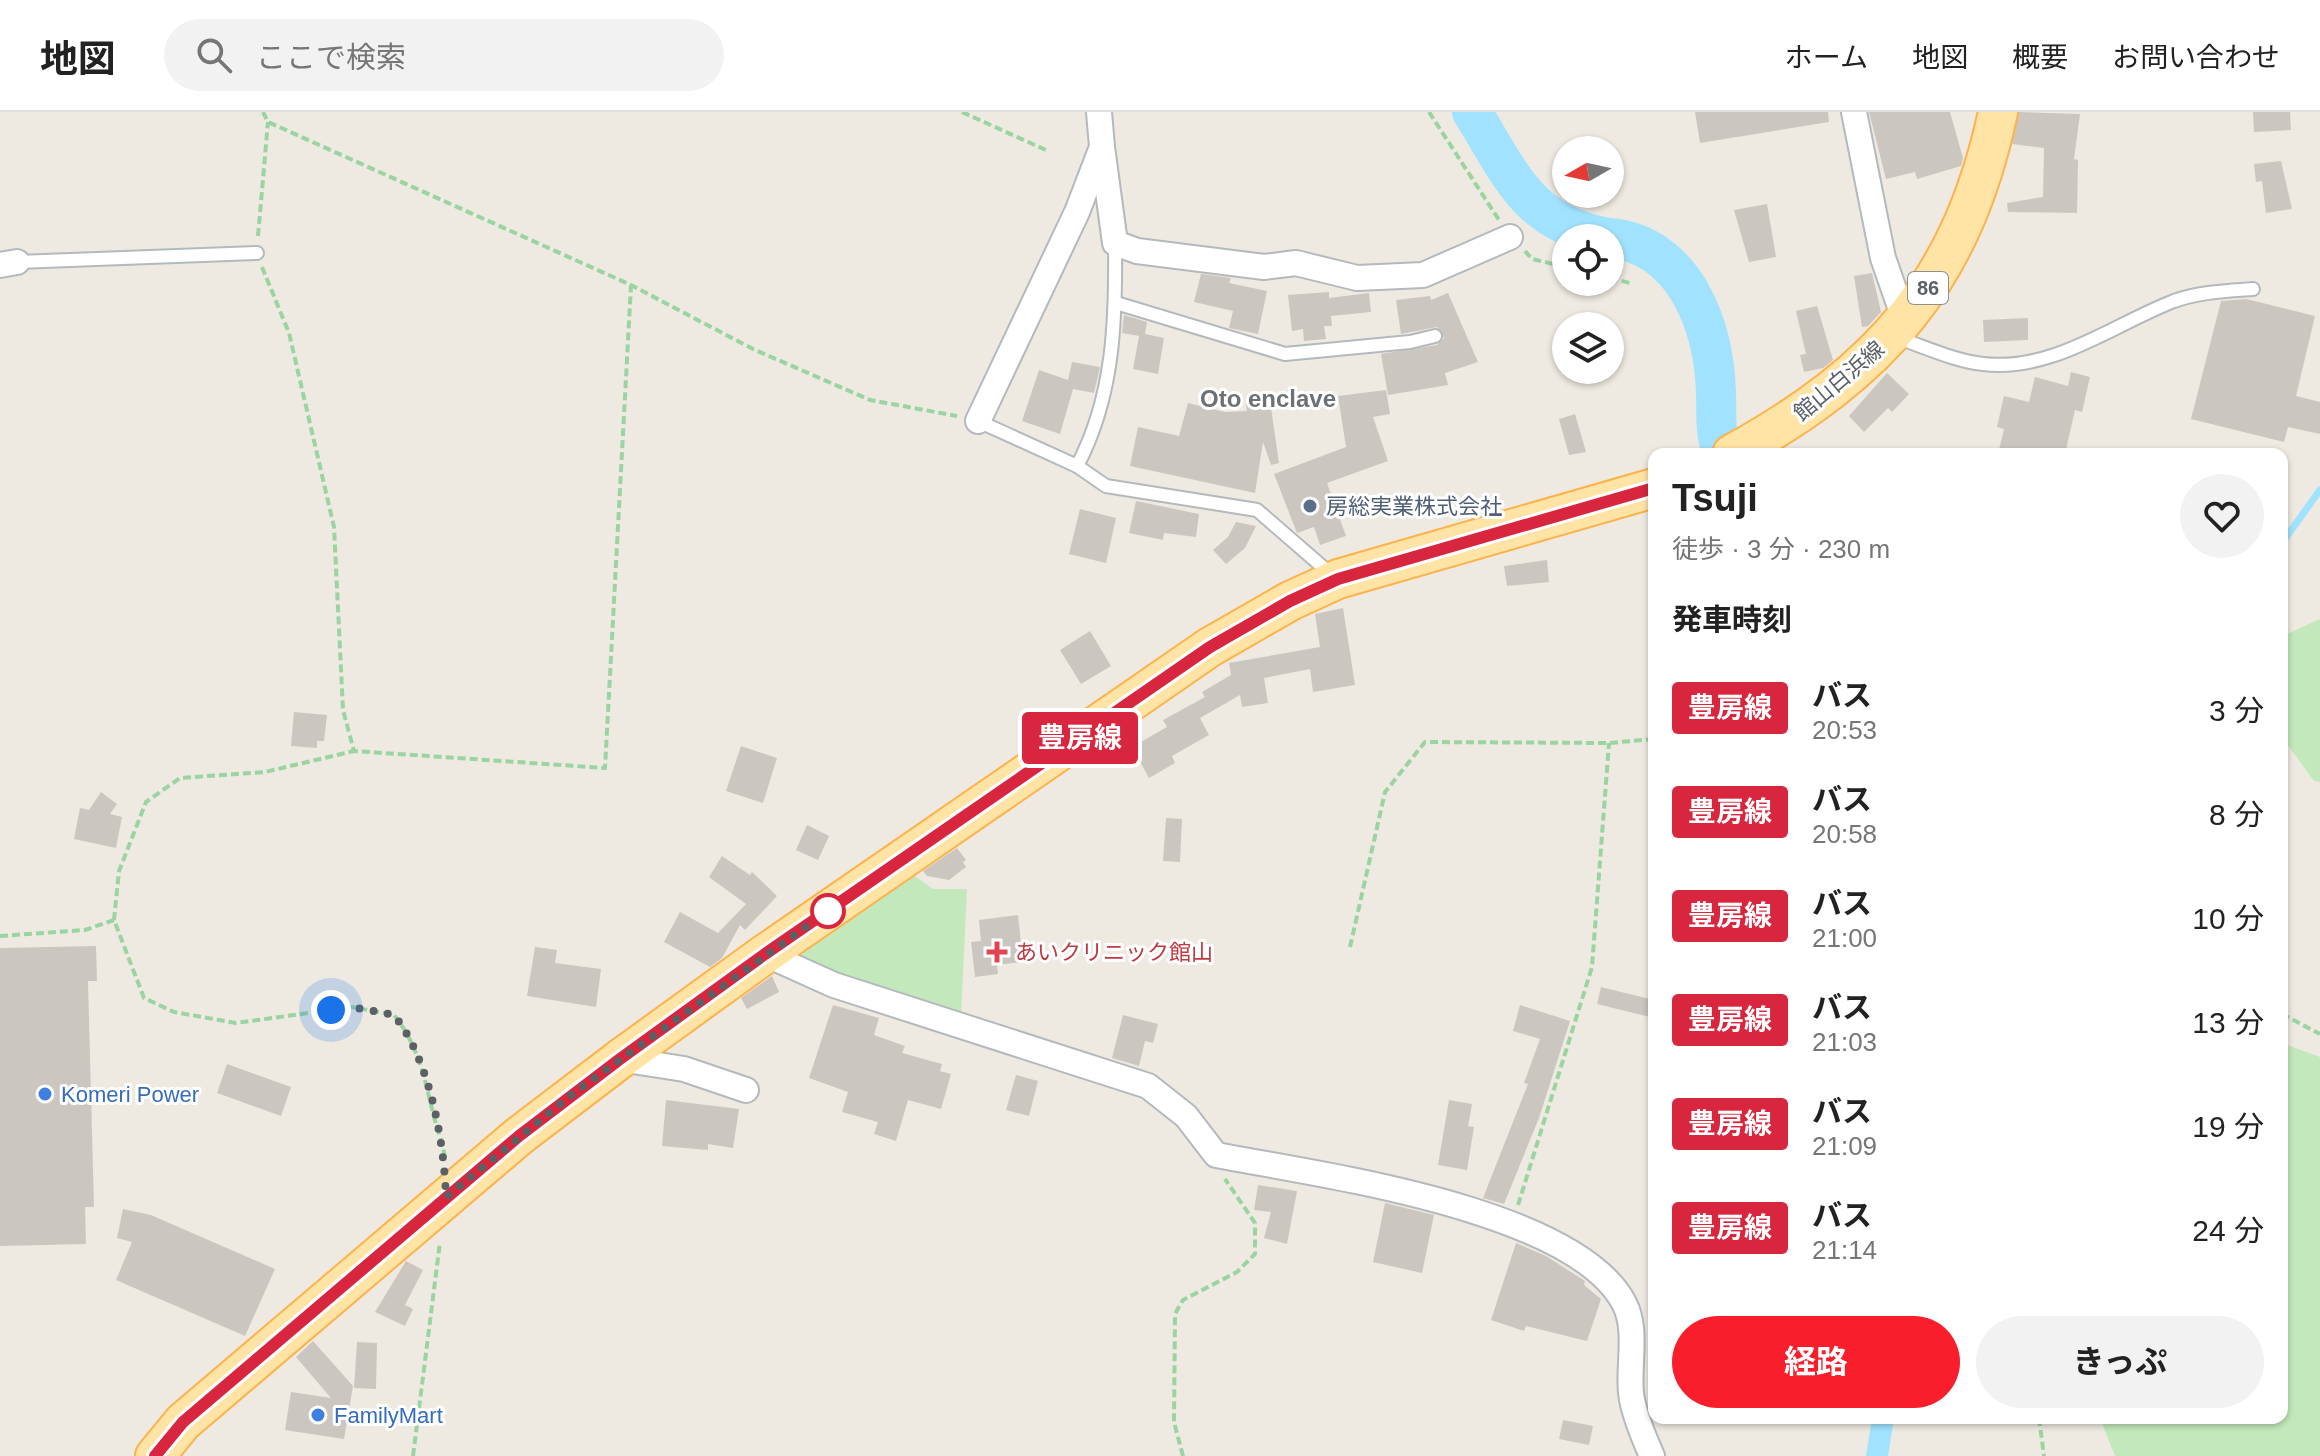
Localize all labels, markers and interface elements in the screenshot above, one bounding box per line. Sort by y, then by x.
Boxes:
search box [164,19,724,91]
icon: search [192,33,236,77]
text: 地図 [40,38,116,80]
text: ここで検索 [256,41,406,74]
text: ホーム [1785,42,1868,73]
text: 地図 [1912,42,1968,73]
text: 概要 [2012,42,2068,73]
text: お問い合わせ [2112,42,2280,73]
north arrow [1552,136,1624,208]
map controls [1552,136,1624,384]
button: locate [1552,224,1624,296]
road number: 86 [1908,272,1948,304]
button: layers [1552,312,1624,384]
street label: 館山白浜線 [1789,336,1889,426]
district label: Oto enclave [1200,385,1336,412]
button: heart [2180,474,2264,558]
text: Tsuji [1672,477,1758,519]
place label: 房総実業株式会社 [1326,494,1502,519]
marker: 房総実業株式会社 [1301,497,1319,515]
text: 徒歩 · 3 分 · 230 m [1672,534,1890,564]
text: 発車時刻 [1672,603,1792,636]
text: バス [1812,679,1872,712]
text: 豊房線 [1688,692,1772,723]
text: 3 分 [2209,694,2264,727]
line badge: 豊房線 [1034,712,1126,764]
text: 20:53 [1812,715,1877,745]
text: 豊房線 [1038,722,1122,753]
text: バス [1812,783,1872,816]
text: 豊房線 [1688,796,1772,827]
text: 8 分 [2209,798,2264,831]
text: 20:58 [1812,819,1877,849]
text: バス [1812,887,1872,920]
unlabelled marker [811,894,845,928]
text: 豊房線 [1688,900,1772,931]
text: 10 分 [2192,902,2264,935]
text: 21:00 [1812,923,1877,953]
place label: あいクリニック館山 [1015,940,1213,965]
marker: あいクリニック館山 [986,941,1008,963]
your location [311,990,351,1030]
text: バス [1812,991,1872,1024]
text: 豊房線 [1688,1004,1772,1035]
text: 13 分 [2192,1006,2264,1039]
text: 21:03 [1812,1027,1877,1057]
place label: Komeri Power [61,1082,199,1107]
marker: Komeri Power [36,1085,54,1103]
text: バス [1812,1095,1872,1128]
text: 豊房線 [1688,1108,1772,1139]
text: 19 分 [2192,1110,2264,1143]
text: 21:09 [1812,1131,1877,1161]
text: バス [1812,1199,1872,1232]
text: 豊房線 [1688,1212,1772,1243]
text: 24 分 [2192,1214,2264,1247]
text: 21:14 [1812,1235,1877,1265]
button: 経路 [1672,1316,1960,1408]
button: きっぷ [1976,1316,2264,1408]
place label: FamilyMart [334,1403,443,1428]
marker: FamilyMart [309,1406,327,1424]

